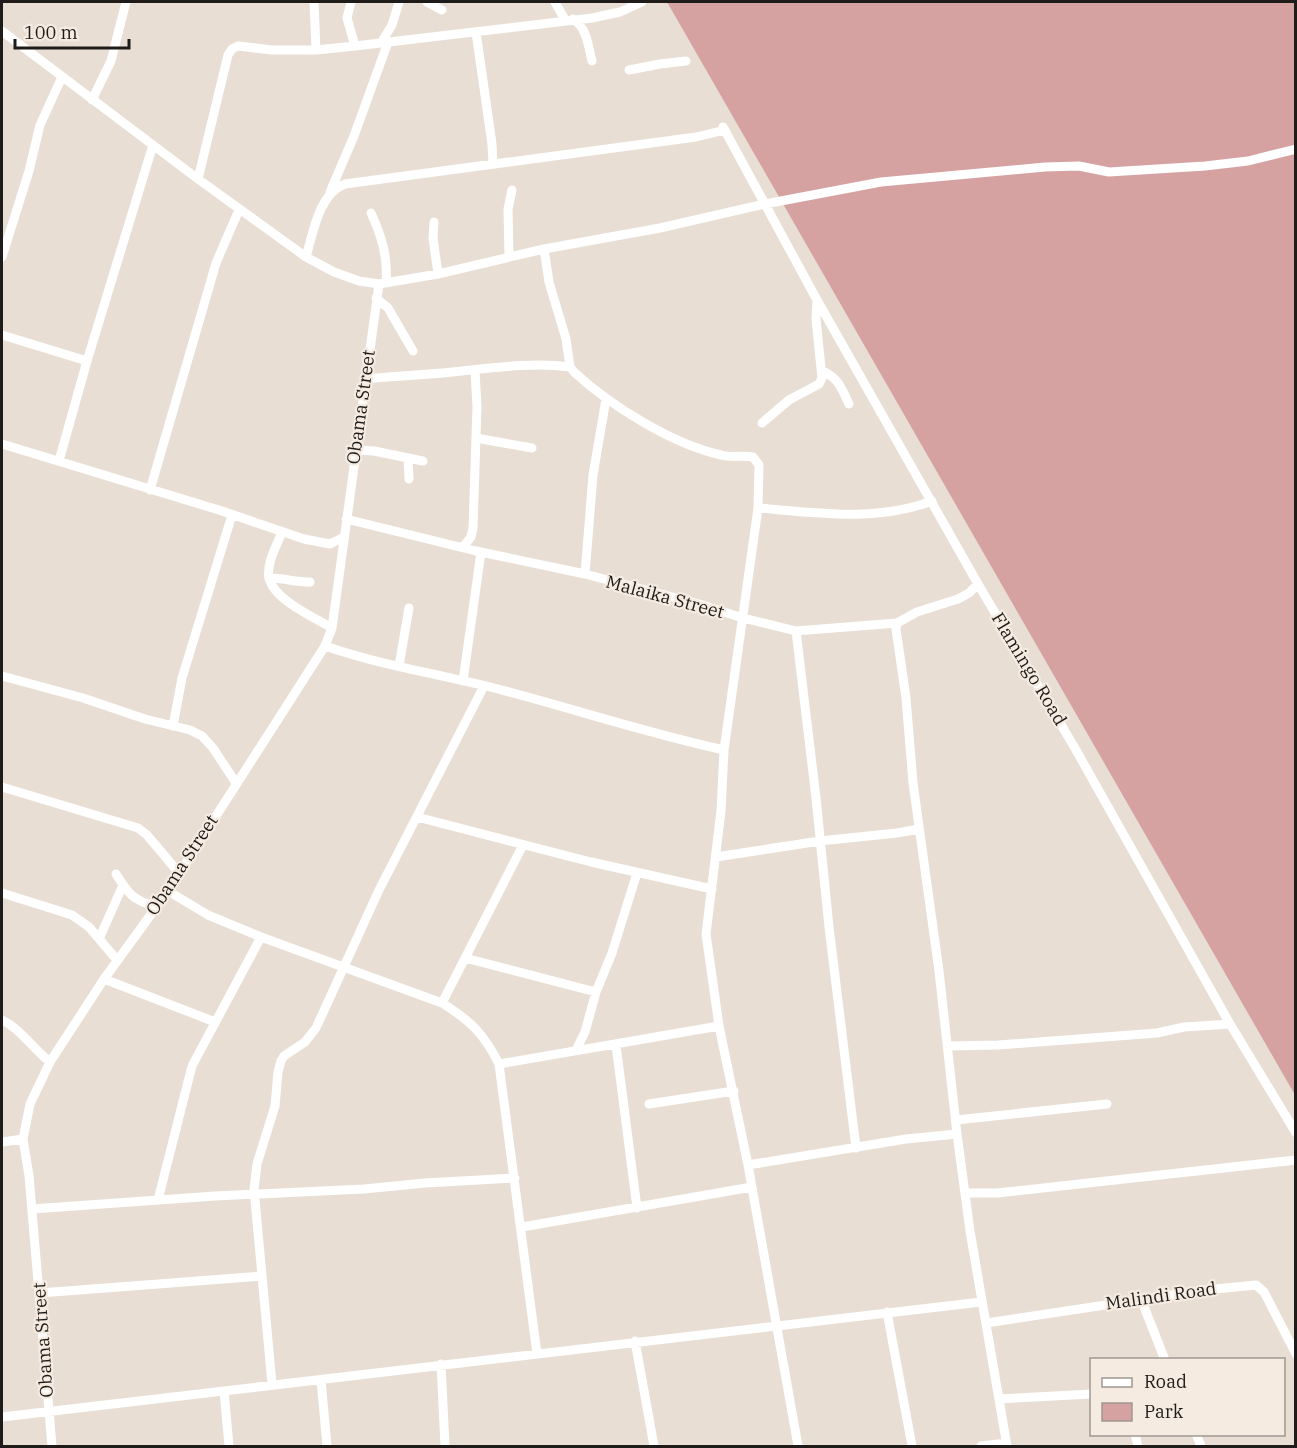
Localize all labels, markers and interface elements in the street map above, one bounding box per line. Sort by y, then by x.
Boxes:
scale bar [15,12,129,50]
text: 100 m [24,21,78,44]
street label: Obama Street [341,348,380,466]
street label: Malaika Street [603,570,727,623]
street label: Flamingo Road [987,608,1072,729]
street label: Obama Street [141,810,223,919]
street label: Malindi Road [1104,1276,1218,1315]
street label: Obama Street [27,1282,58,1398]
legend [1090,1358,1285,1436]
text: Road [1144,1370,1187,1393]
text: Park [1144,1400,1184,1423]

